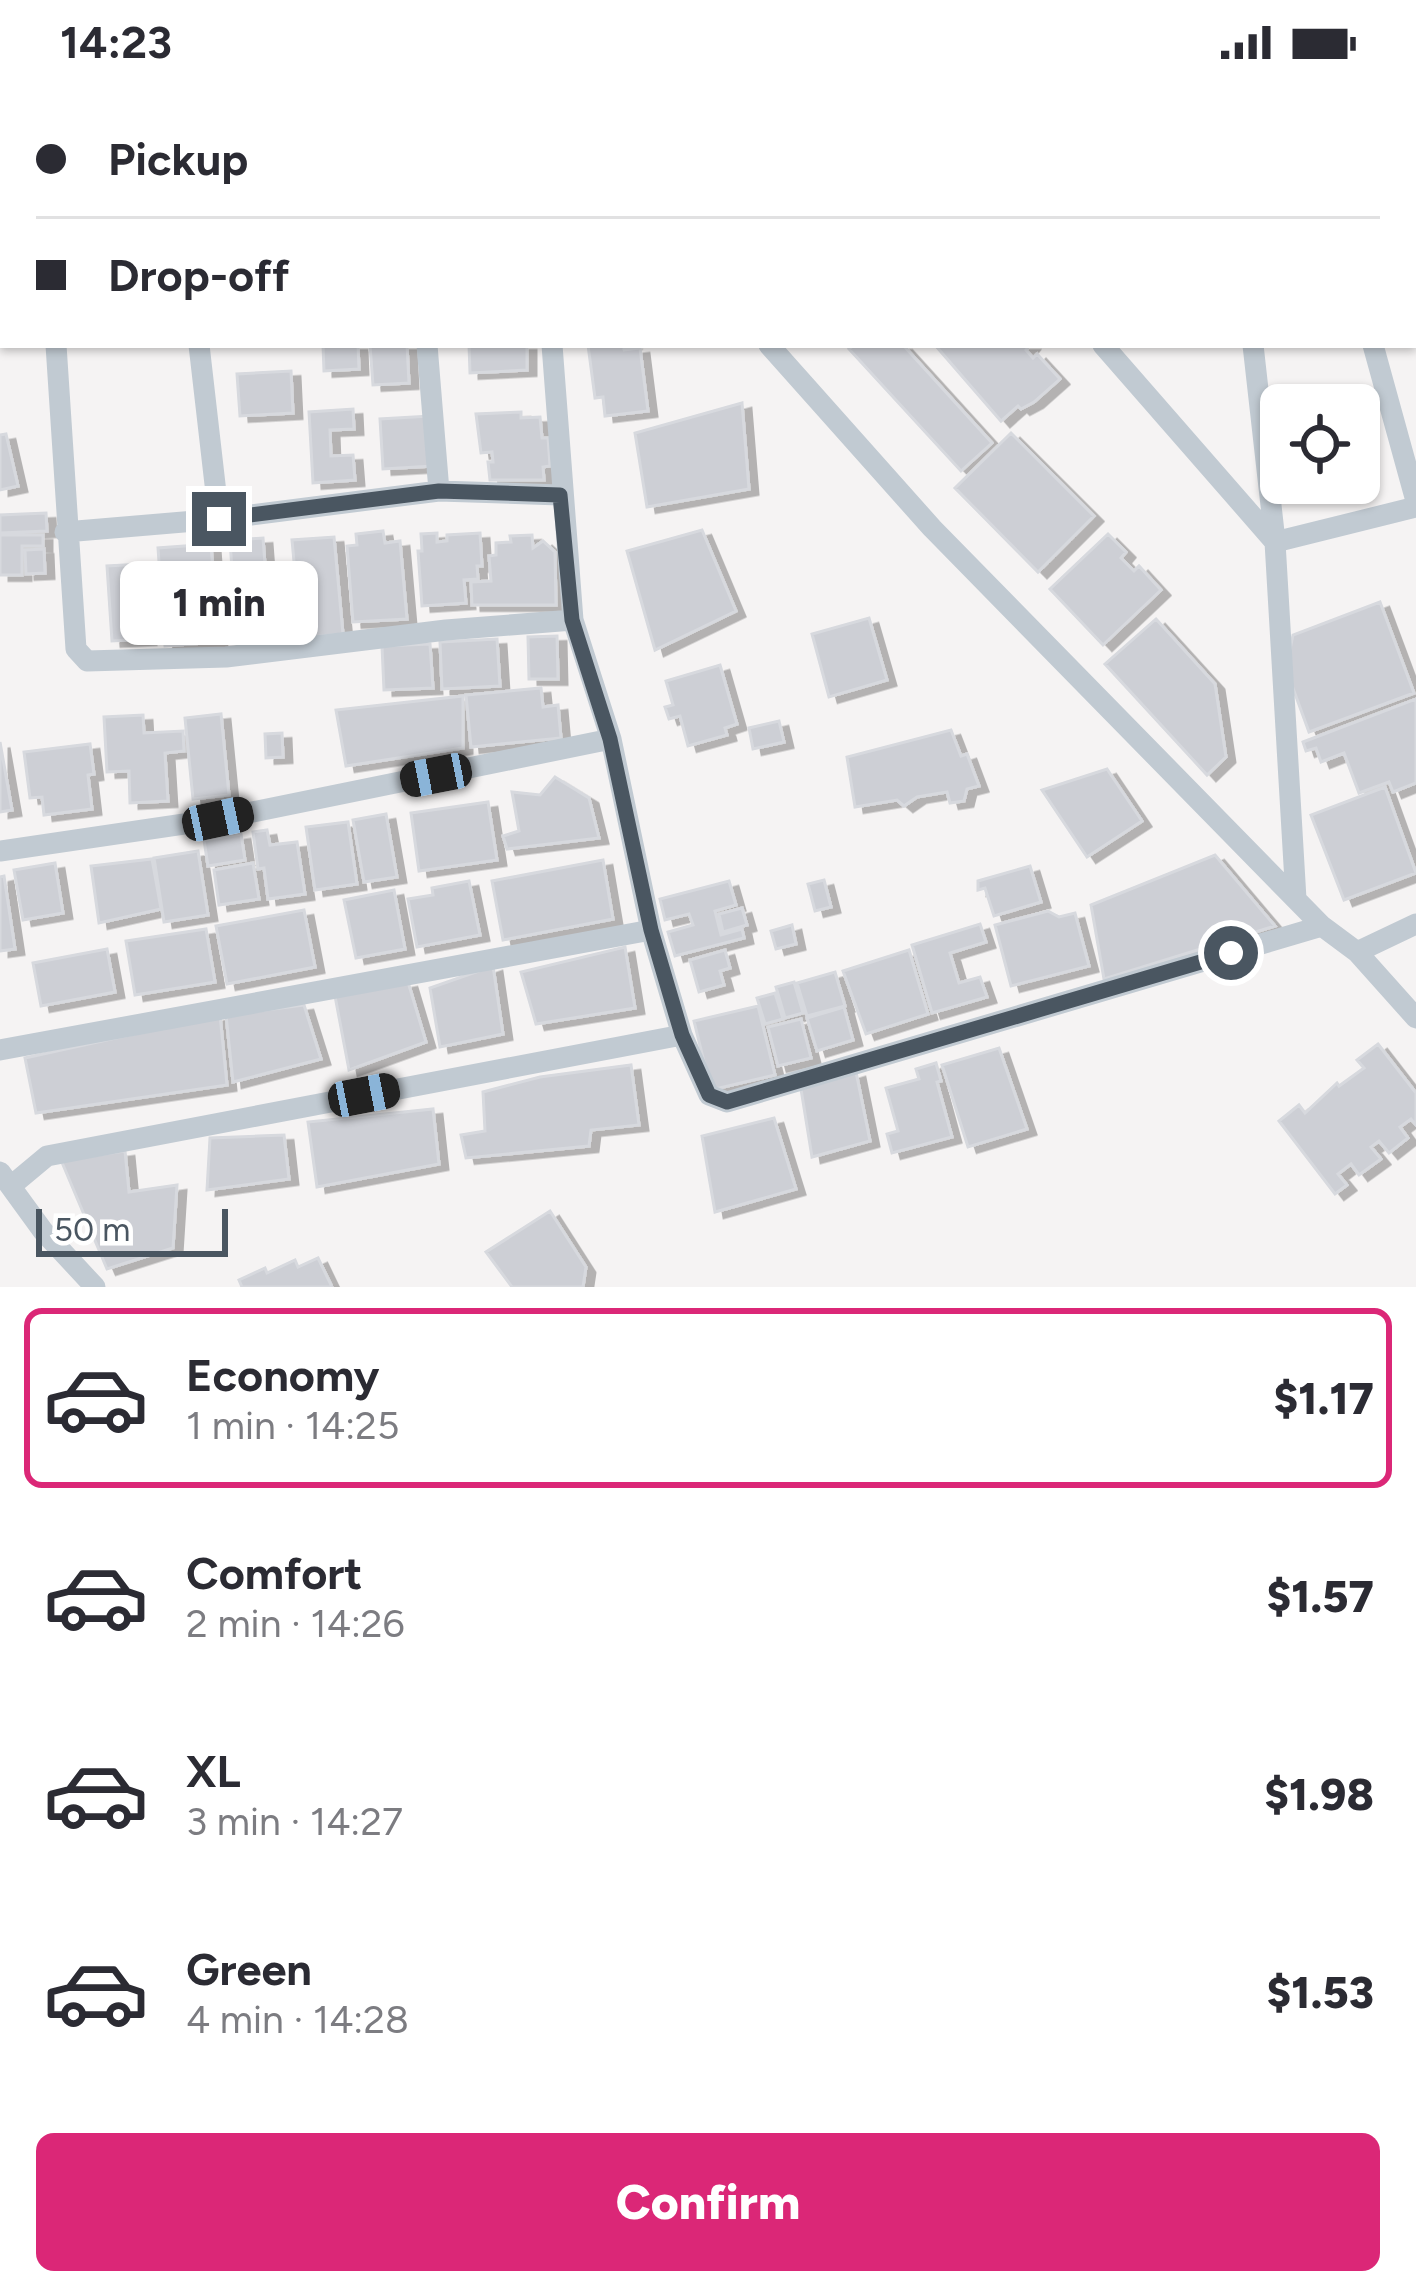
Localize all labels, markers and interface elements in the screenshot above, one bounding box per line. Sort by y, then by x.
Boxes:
text: 14:23 [60,15,172,69]
text: Pickup [108,132,248,186]
text: Drop-off [108,248,290,302]
map controls [1260,384,1380,504]
button: locate [1260,384,1380,504]
route end [192,492,246,546]
callout: 1 min [120,561,318,645]
text: 1 min [172,579,266,626]
car [397,750,475,800]
car [179,794,257,844]
route start [1204,926,1258,980]
car [325,1070,403,1120]
scale bar [36,1203,228,1256]
text: 50 m [54,1210,130,1249]
icon: car [42,1344,150,1452]
text: Economy [186,1348,379,1402]
text: $1.17 [1274,1371,1374,1425]
text: 1 min · 14:25 [186,1402,399,1449]
icon: car [42,1542,150,1650]
text: Comfort [186,1546,362,1600]
text: $1.57 [1266,1569,1374,1623]
text: 2 min · 14:26 [186,1600,405,1647]
icon: car [42,1740,150,1848]
text: XL [186,1744,241,1798]
text: $1.98 [1264,1767,1374,1821]
text: 3 min · 14:27 [186,1798,403,1845]
icon: car [42,1938,150,2046]
text: Green [186,1942,312,1996]
text: $1.53 [1267,1965,1374,2019]
text: 4 min · 14:28 [186,1996,409,2043]
button: Confirm [36,2133,1380,2271]

